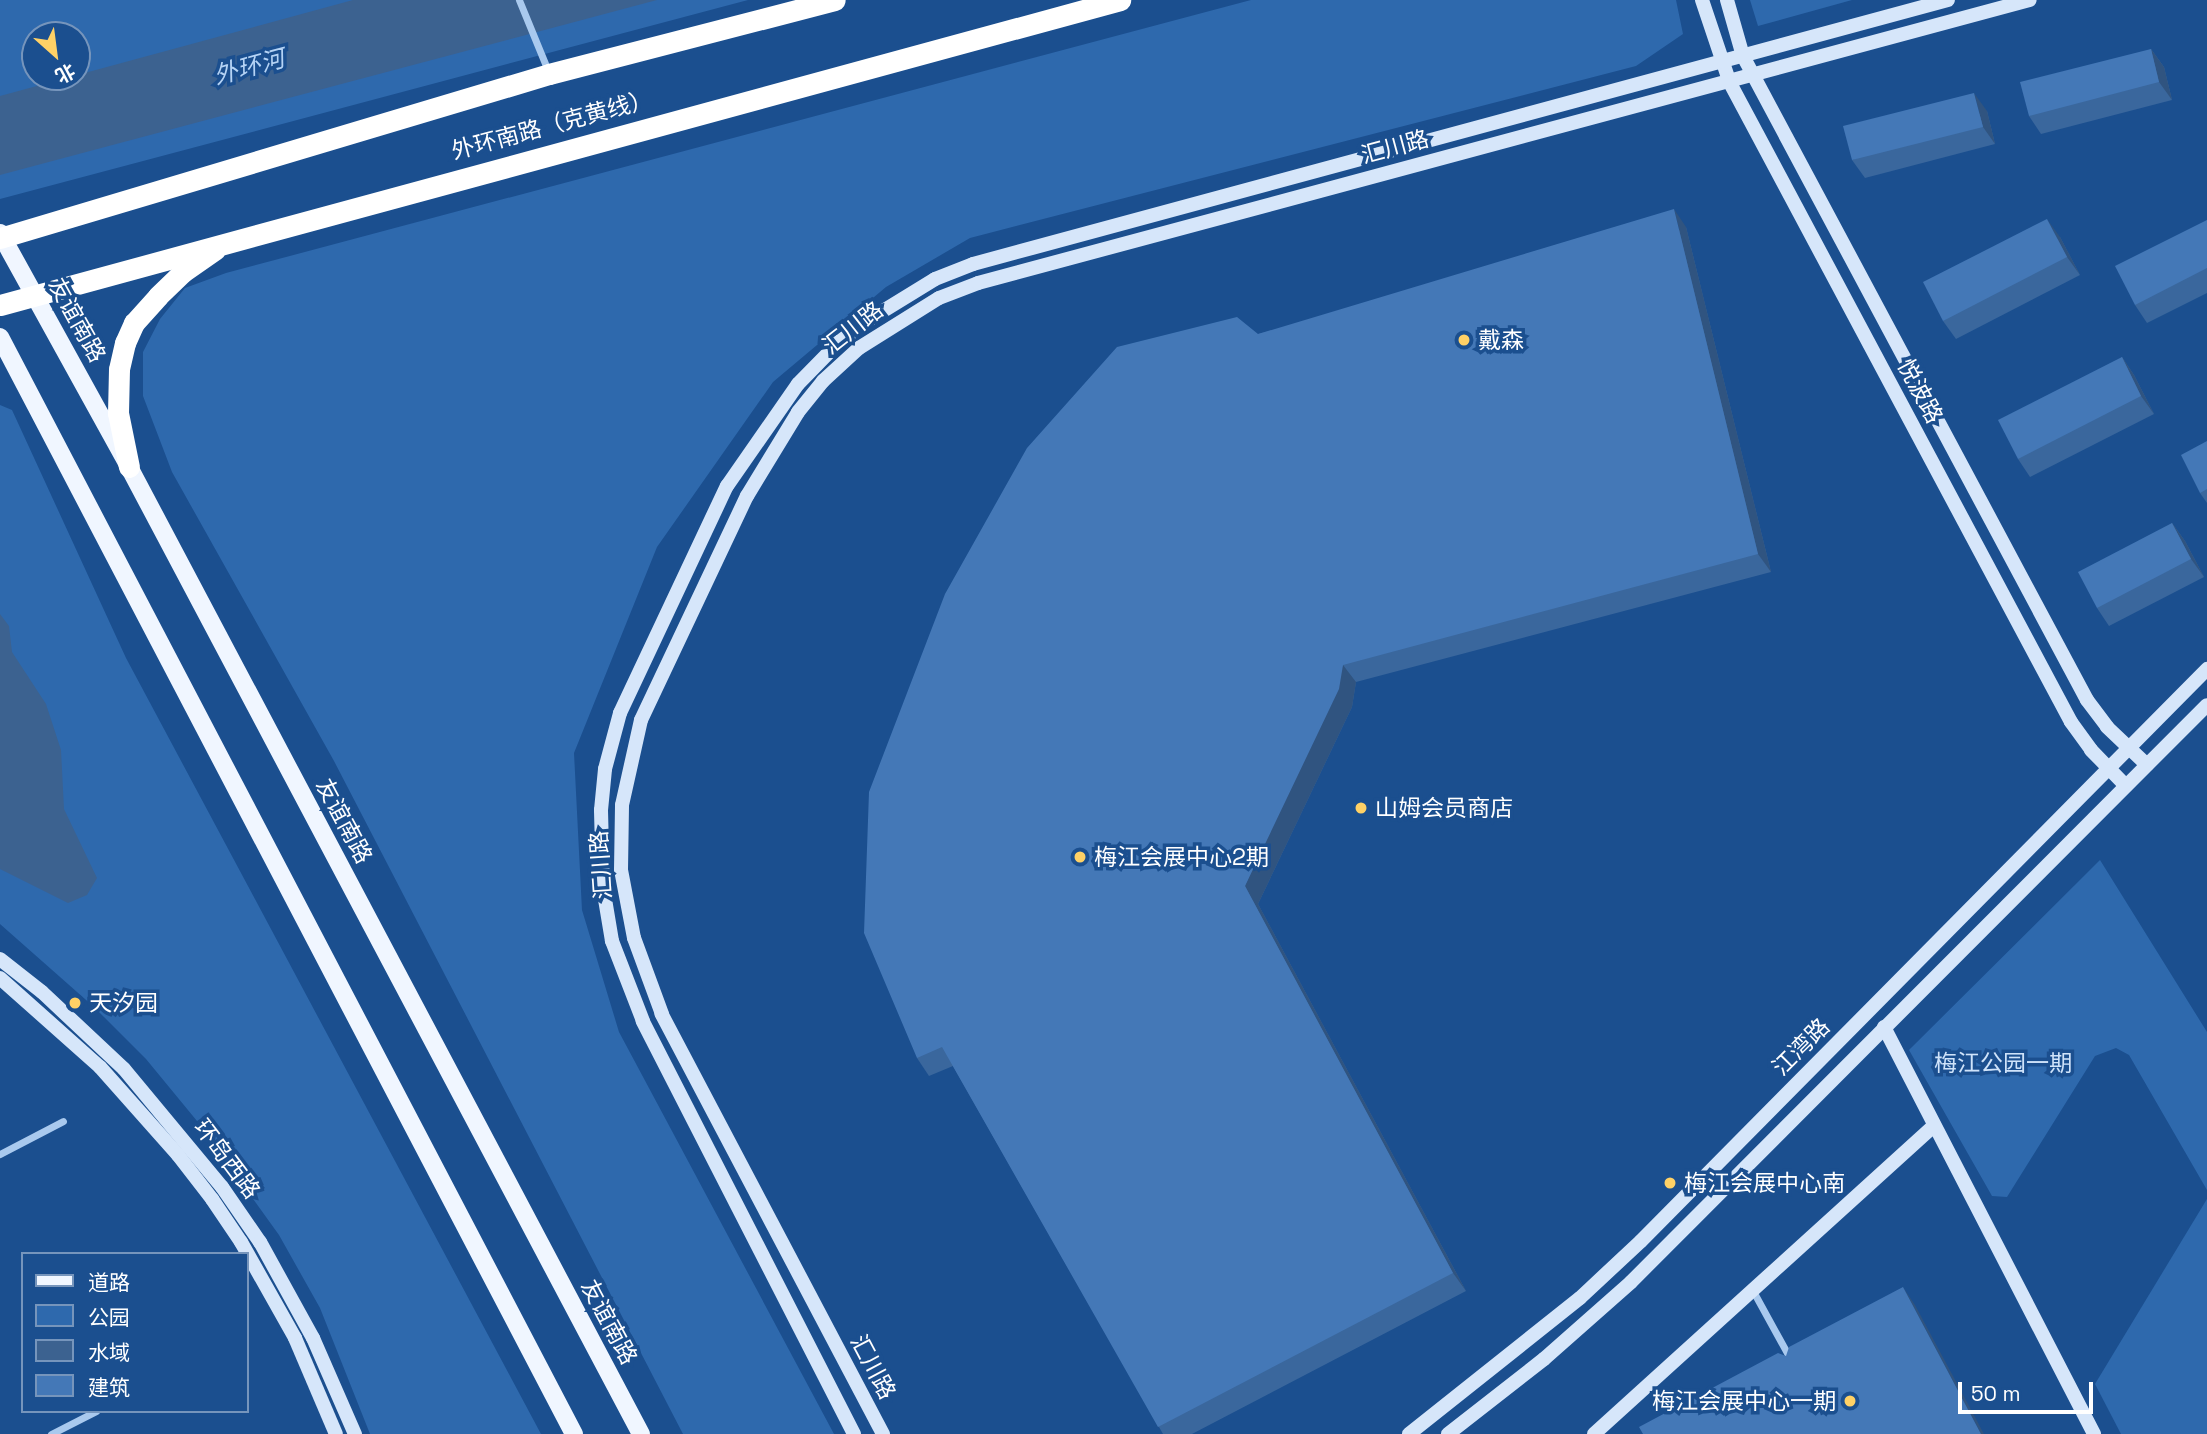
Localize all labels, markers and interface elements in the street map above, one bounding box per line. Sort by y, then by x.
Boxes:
north arrow [21,21,91,91]
water label: 外环河 [210,44,288,90]
text: 北 [51,58,79,89]
street label: 外环南路（克黄线） [448,85,656,165]
street label: 汇川路 [1358,125,1432,169]
street label: 友谊南路 [43,273,111,367]
street label: 汇川路 [817,296,889,360]
place label: 戴森 [1478,326,1524,354]
marker: 戴森 [1456,332,1472,348]
street label: 悦波路 [1892,354,1948,428]
street label: 友谊南路 [310,774,378,868]
place label: 山姆会员商店 [1375,794,1513,822]
marker: 山姆会员商店 [1353,800,1369,816]
street label: 汇川路 [585,830,617,900]
place label: 梅江会展中心2期 [1094,843,1269,871]
marker: 梅江会展中心2期 [1072,849,1088,865]
place label: 天汐园 [89,989,158,1017]
marker: 天汐园 [67,995,83,1011]
street label: 江湾路 [1767,1013,1835,1081]
park label: 梅江公园一期 [1934,1049,2072,1077]
street label: 环岛西路 [188,1114,266,1204]
place label: 梅江会展中心南 [1684,1169,1845,1197]
marker: 梅江会展中心南 [1662,1175,1678,1191]
legend [21,1252,248,1413]
text: 道路 [88,1269,130,1296]
street label: 友谊南路 [575,1275,643,1369]
text: 公园 [88,1304,130,1331]
street label: 汇川路 [845,1330,901,1404]
text: 水域 [88,1339,130,1366]
scale bar [1962,1368,2097,1412]
text: 建筑 [88,1374,130,1401]
text: 50 m [1971,1380,2021,1407]
place label: 梅江会展中心一期 [1652,1387,1836,1415]
marker: 梅江会展中心一期 [1842,1393,1858,1409]

